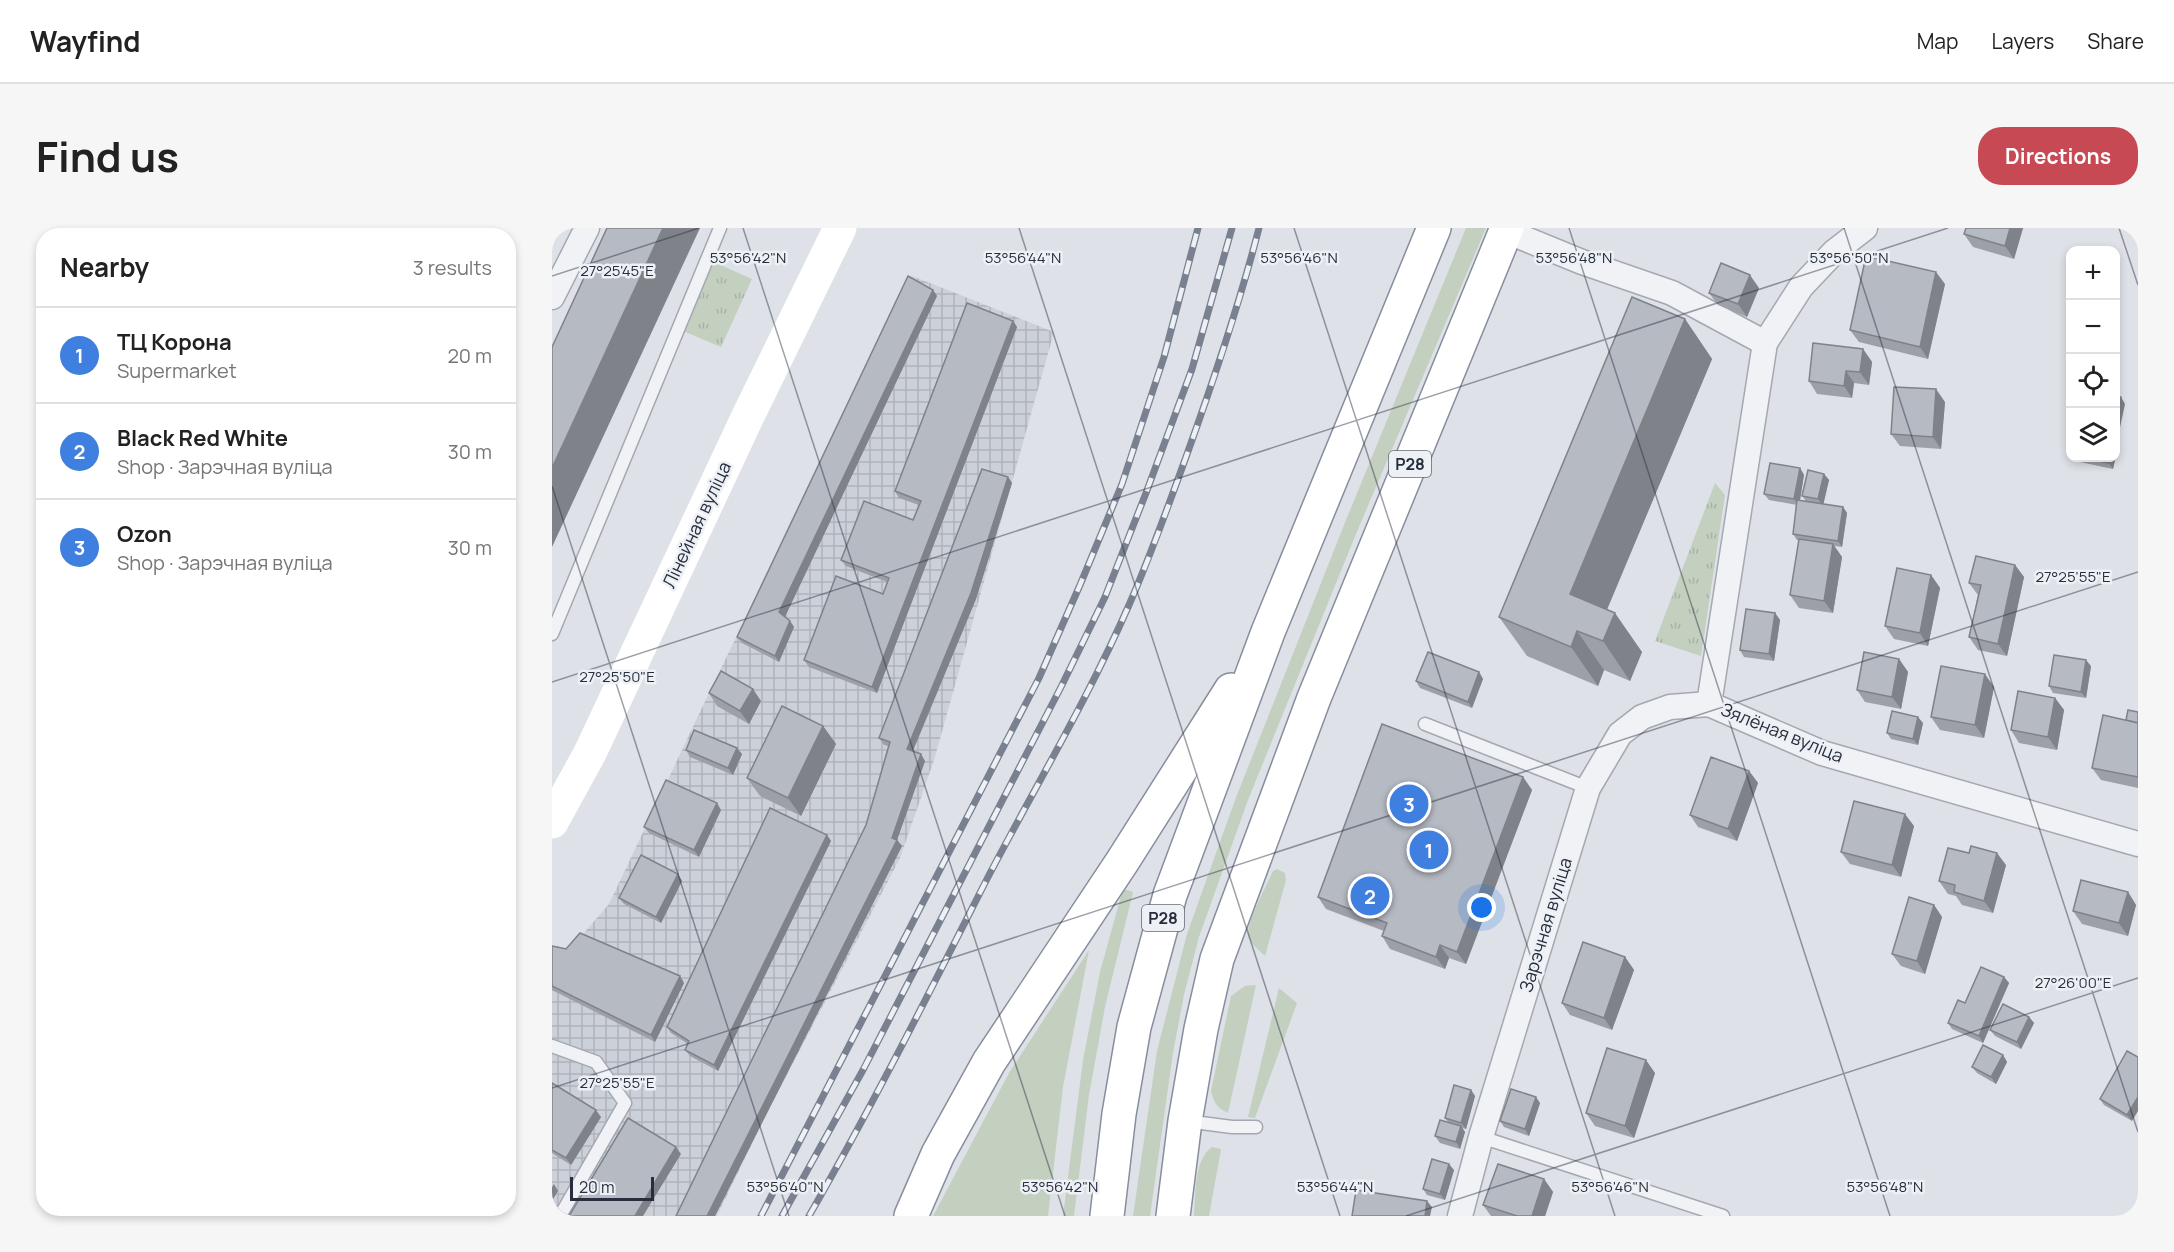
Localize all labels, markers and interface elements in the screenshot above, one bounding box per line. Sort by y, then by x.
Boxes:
text: Wayfind [30,22,140,60]
text: Map [1917,27,1958,55]
text: Layers [1991,27,2054,55]
text: Share [2087,27,2144,55]
text: Find us [36,127,179,185]
button: Directions [1978,127,2138,185]
map controls [2066,246,2120,462]
button: + [2066,246,2120,300]
text: 53°56'42"N [710,247,786,268]
text: 53°56'44"N [985,247,1061,268]
text: 53°56'46"N [1260,247,1338,268]
text: 53°56'48"N [1536,247,1612,268]
text: 53°56'50"N [1810,247,1888,268]
text: Nearby [60,249,149,285]
text: 3 results [413,254,492,281]
text: 27°25'45"E [580,260,654,281]
button: − [2066,300,2120,354]
text: ТЦ Корона [117,327,232,357]
text: 1 [75,342,84,369]
text: 20 m [447,342,492,369]
button: locate [2066,354,2120,408]
text: Supermarket [117,357,237,384]
button: layers [2066,408,2120,462]
text: Black Red White [117,423,288,453]
text: 2 [74,438,85,465]
text: 30 m [448,438,492,465]
road number: Р28 [1389,451,1431,477]
text: Shop · Зарэчная вуліца [117,453,333,480]
street label: Лінейная вуліца [656,458,736,592]
text: Ozon [117,519,172,549]
text: 3 [74,534,85,561]
text: 30 m [448,534,492,561]
text: Shop · Зарэчная вуліца [117,549,333,576]
text: 27°25'55"E [2036,566,2111,587]
text: 27°25'50"E [579,666,655,687]
street label: Зялёная вуліца [1718,697,1847,768]
pin: 3 [1390,782,1428,826]
pin: 1 [1410,828,1448,872]
street label: Зарэчная вуліца [1513,854,1577,995]
pin: 2 [1350,874,1390,918]
your location [1467,893,1496,922]
road number: Р28 [1142,905,1184,931]
text: 27°26'00"E [2035,972,2111,993]
text: 27°25'55"E [580,1072,655,1093]
scale bar [570,1174,654,1202]
text: 20 m [579,1176,615,1198]
text: 53°56'40"N [746,1176,824,1197]
text: 53°56'42"N [1022,1176,1098,1197]
text: 53°56'44"N [1297,1176,1373,1197]
text: 53°56'46"N [1571,1176,1649,1197]
text: 53°56'48"N [1847,1176,1923,1197]

